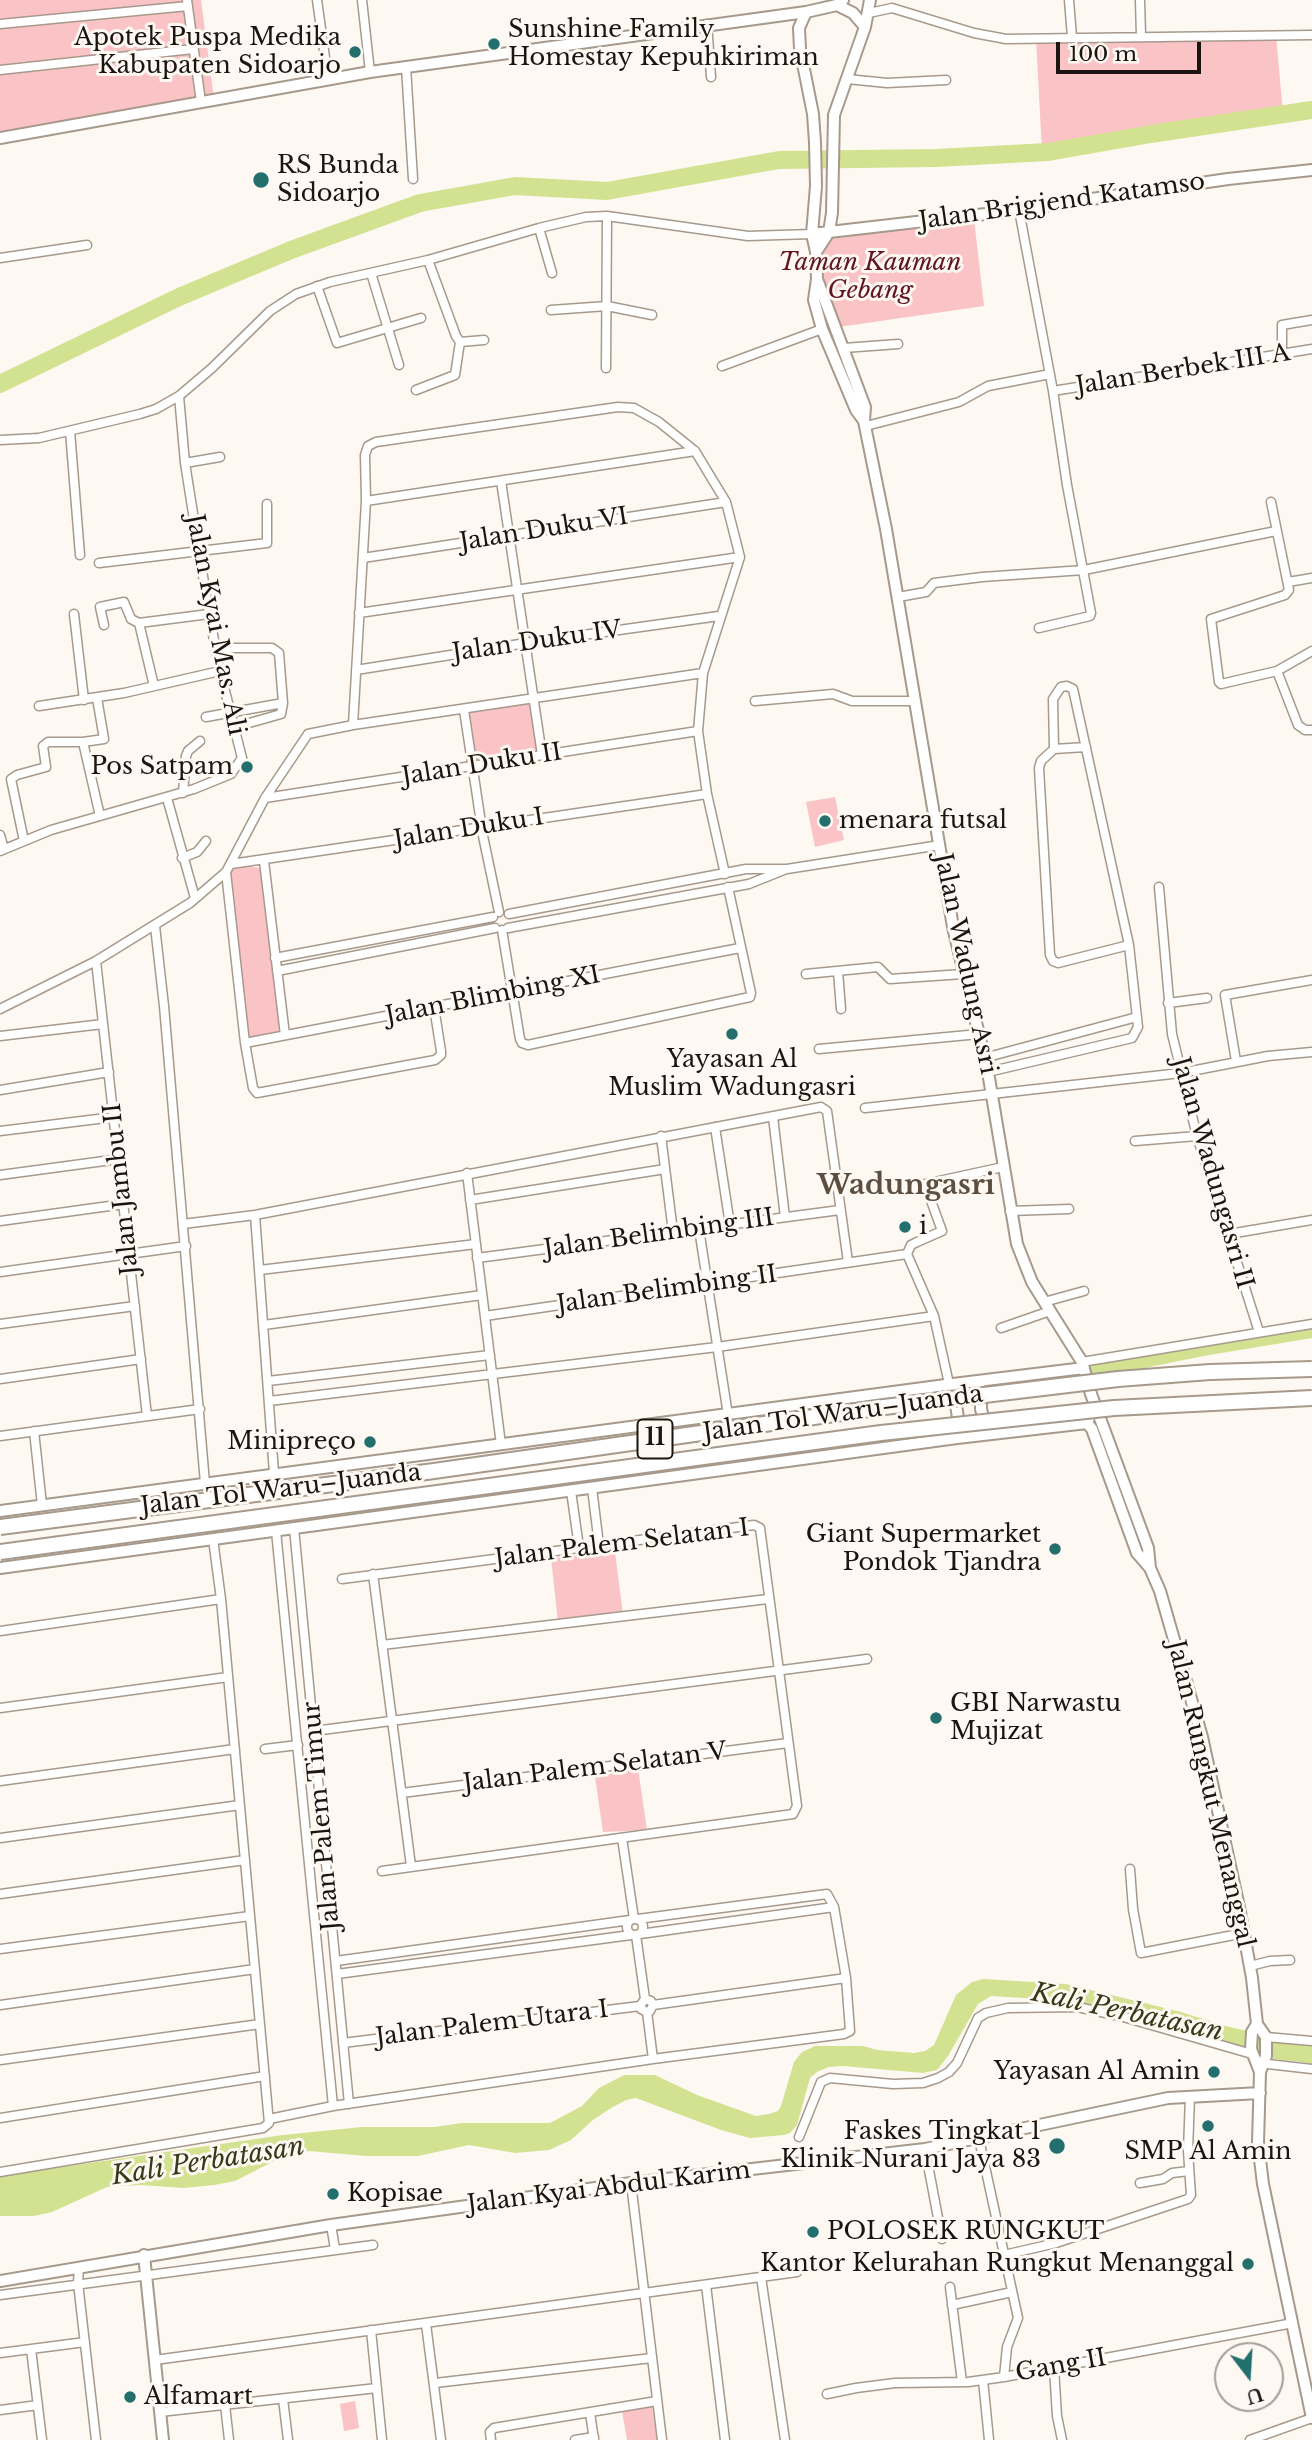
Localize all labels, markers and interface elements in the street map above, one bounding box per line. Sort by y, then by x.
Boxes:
place label: Sunshine Family Homestay Kepuhkiriman [508,16,819,72]
place label: Apotek Puspa Medika Kabupaten Sidoarjo [74,24,341,80]
scale bar [1060,28,1205,72]
marker: Sunshine Family Homestay Kepuhkiriman [486,36,502,52]
text: 100 m [1069,41,1137,67]
marker: Apotek Puspa Medika Kabupaten Sidoarjo [347,44,363,60]
place label: RS Bunda Sidoarjo [277,152,399,208]
street label: Jalan Brigjend Katamso [917,168,1207,236]
marker: RS Bunda Sidoarjo [251,170,271,190]
park label: Taman Kauman Gebang [778,249,962,305]
street label: Jalan Berbek III A [1074,339,1292,401]
street label: Jalan Duku VI [458,502,630,558]
street label: Jalan Kyai Mas. Ali [179,512,251,738]
street label: Jalan Duku IV [451,616,623,668]
street label: Jalan Duku II [400,738,564,792]
place label: Pos Satpam [91,753,233,781]
marker: Pos Satpam [239,759,255,775]
street label: Jalan Duku I [392,803,546,855]
place label: menara futsal [839,807,1007,835]
marker: menara futsal [817,813,833,829]
street label: Jalan Wadung Asri [928,851,1002,1077]
street label: Jalan Blimbing XI [383,961,603,1031]
marker: Yayasan Al Muslim Wadungasri [724,1026,740,1042]
place label: Yayasan Al Muslim Wadungasri [608,1046,856,1102]
street label: Jalan Wadungasri II [1165,1054,1259,1292]
street label: Jalan Jambu II [99,1102,145,1276]
district label: Wadungasri [817,1169,995,1203]
street label: Jalan Belimbing III [542,1204,776,1264]
place label: i [919,1213,927,1241]
marker: i [897,1219,913,1235]
street label: Jalan Belimbing II [555,1260,779,1320]
street label: Jalan Tol Waru–Juanda [701,1380,985,1448]
road number: 11 [638,1420,672,1458]
place label: Minipreço [227,1428,356,1456]
marker: Minipreço [362,1434,378,1450]
street label: Jalan Tol Waru–Juanda [139,1459,423,1521]
street label: Jalan Palem Selatan I [493,1514,751,1574]
place label: Giant Supermarket Pondok Tjandra [806,1521,1041,1577]
marker: Giant Supermarket Pondok Tjandra [1047,1541,1063,1557]
street label: Jalan Rungkut Menanggal [1161,1637,1259,1951]
place label: GBI Narwastu Mujizat [950,1690,1121,1746]
street label: Jalan Palem Timur [298,1700,346,1932]
marker: GBI Narwastu Mujizat [928,1710,944,1726]
street label: Jalan Palem Selatan V [462,1738,728,1798]
water label: Kali Perbatasan [1029,1978,1225,2048]
street label: Jalan Palem Utara I [374,1995,610,2053]
place label: Yayasan Al Amin [994,2058,1200,2086]
marker: Yayasan Al Amin [1206,2064,1222,2080]
place label: Faskes Tingkat 1 Klinik Nurani Jaya 83 [780,2118,1041,2174]
marker: SMP Al Amin [1200,2118,1216,2134]
water label: Kali Perbatasan [109,2131,307,2193]
marker: Faskes Tingkat 1 Klinik Nurani Jaya 83 [1047,2136,1067,2156]
place label: SMP Al Amin [1124,2138,1292,2166]
street label: Jalan Kyai Abdul Karim [466,2156,752,2220]
place label: Kopisae [347,2180,443,2208]
marker: Kopisae [325,2186,341,2202]
place label: POLOSEK RUNGKUT [827,2218,1104,2246]
marker: POLOSEK RUNGKUT [805,2224,821,2240]
place label: Kantor Kelurahan Rungkut Menanggal [760,2250,1234,2278]
marker: Kantor Kelurahan Rungkut Menanggal [1240,2256,1256,2272]
north arrow [1214,2342,1284,2412]
street label: Gang II [1013,2344,1109,2388]
text: U [1243,2382,1266,2409]
place label: Alfamart [144,2383,253,2411]
marker: Alfamart [122,2389,138,2405]

